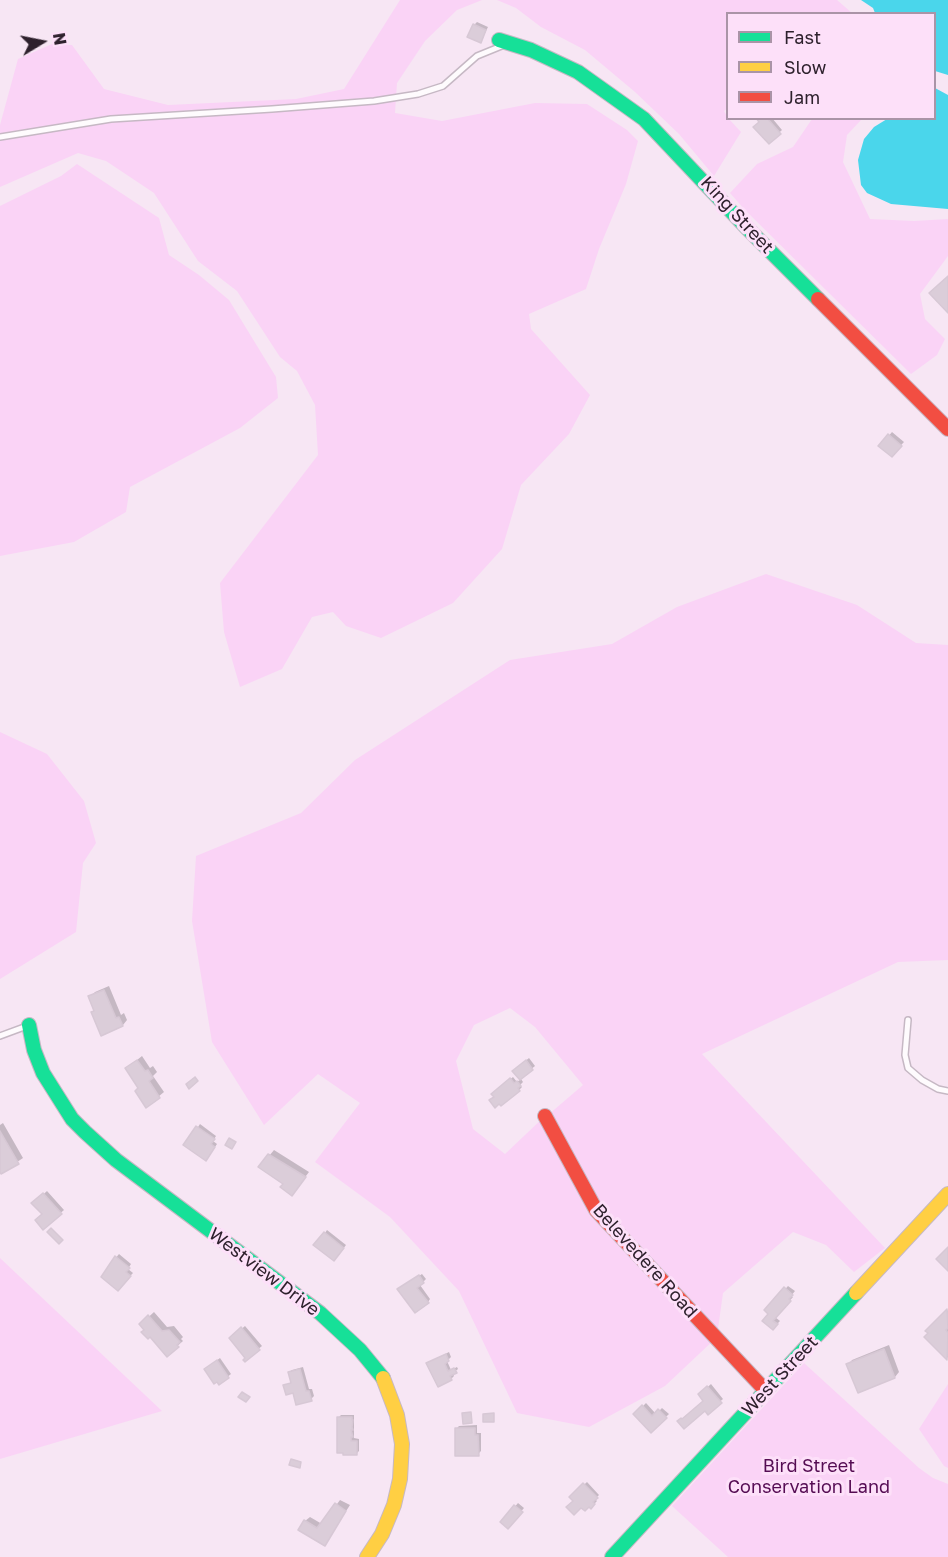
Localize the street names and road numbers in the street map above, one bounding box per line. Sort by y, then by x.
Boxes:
street label: King Street [696,172,778,258]
street label: Belevedere Road [588,1200,702,1322]
street label: Westview Drive [204,1223,324,1321]
street label: West Street [737,1332,823,1420]

